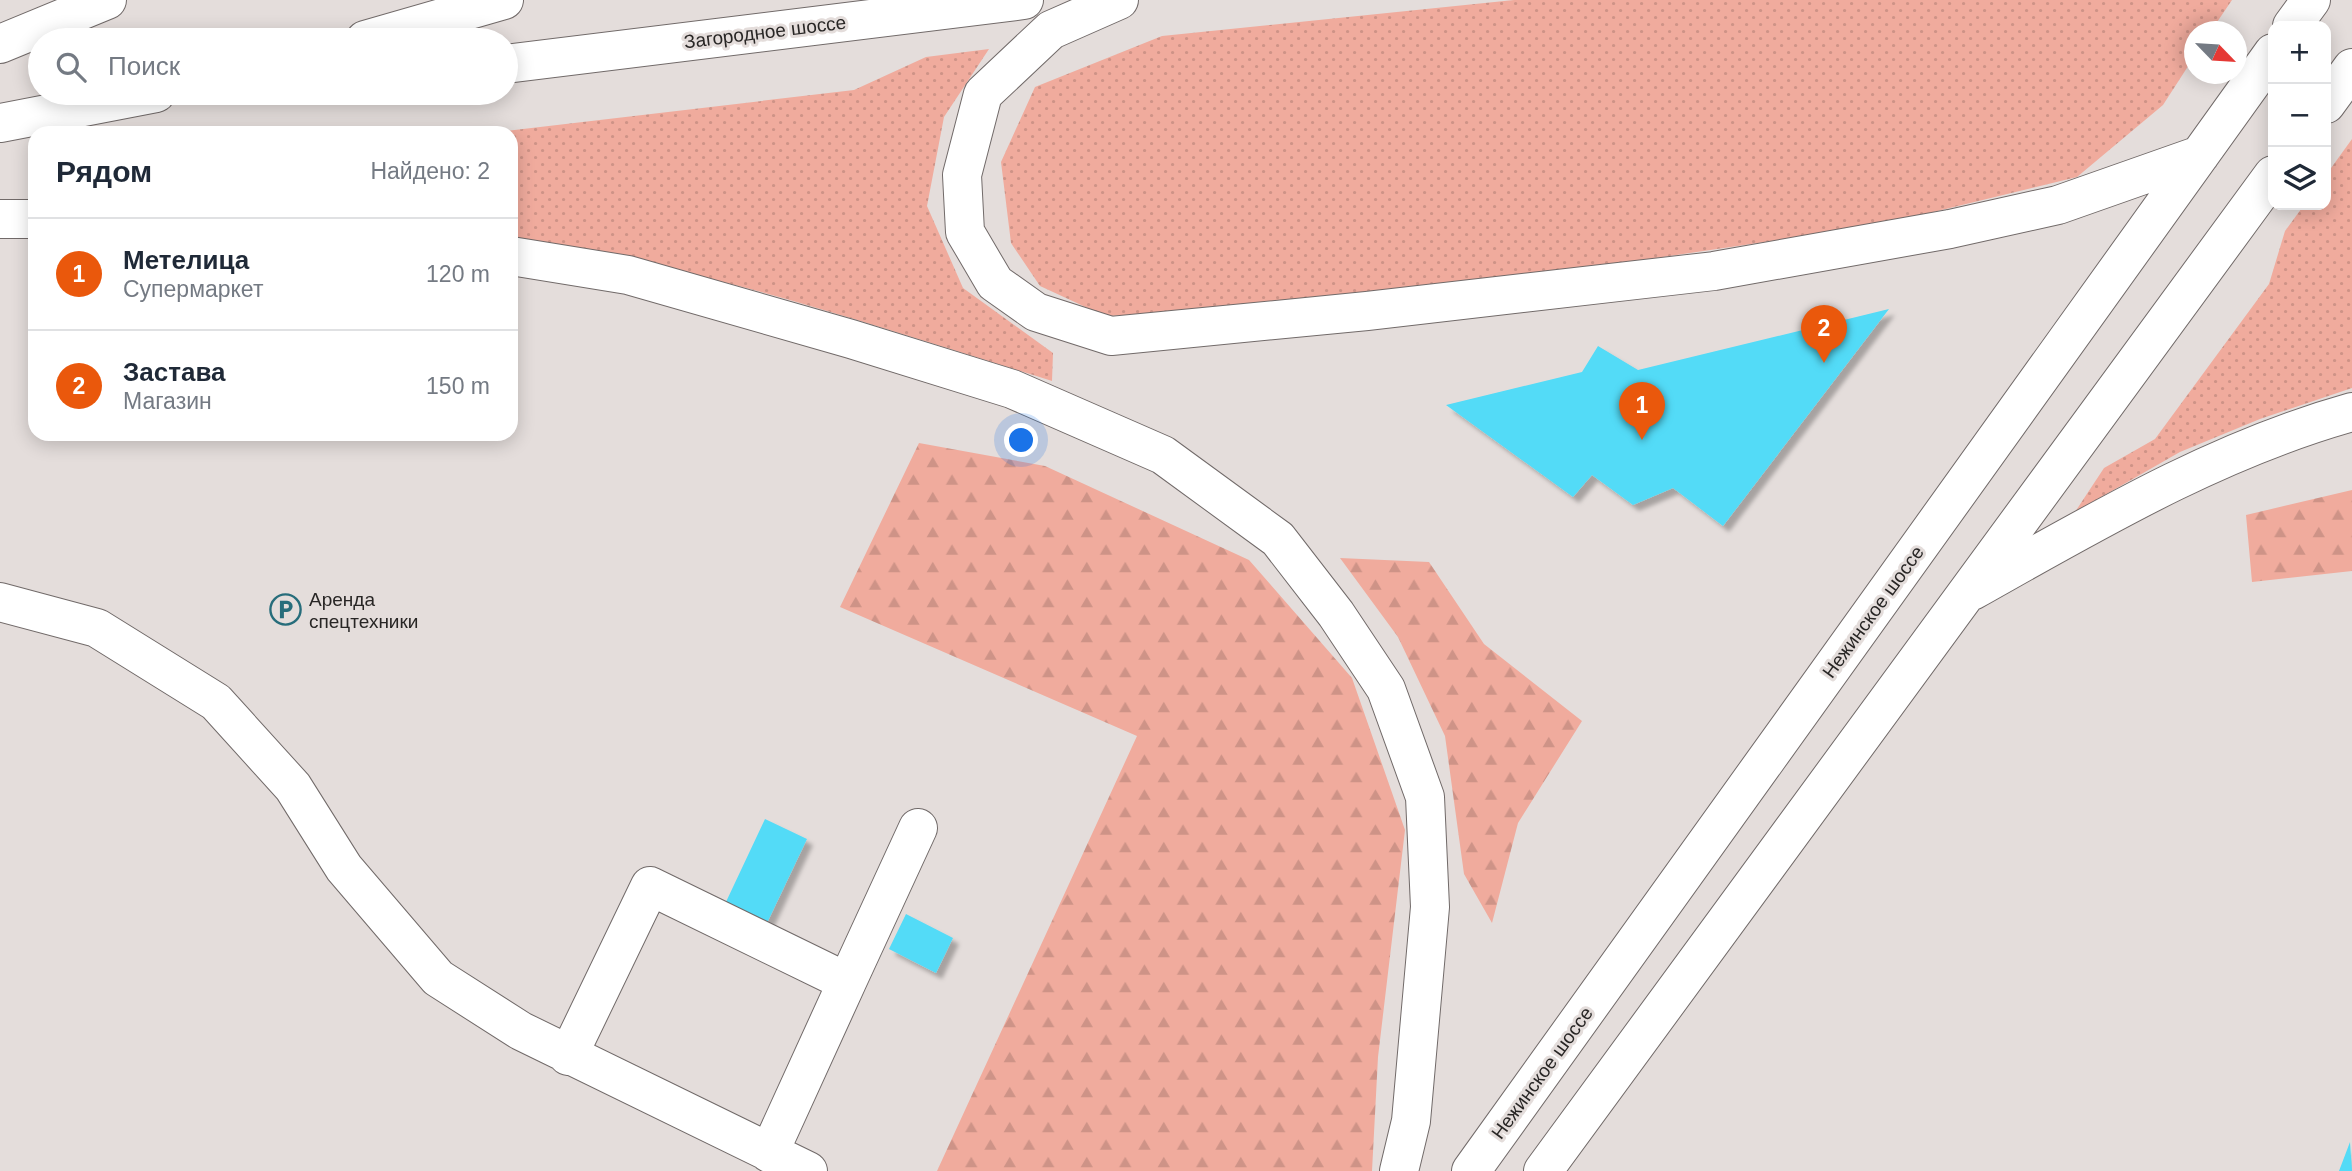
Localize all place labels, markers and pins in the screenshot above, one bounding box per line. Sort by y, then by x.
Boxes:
pin: 2 [1801,305,1847,363]
pin: 1 [1619,382,1665,440]
place label: Аренда спецтехники [309,589,418,632]
parking icon: Аренда спецтехники [269,593,303,627]

